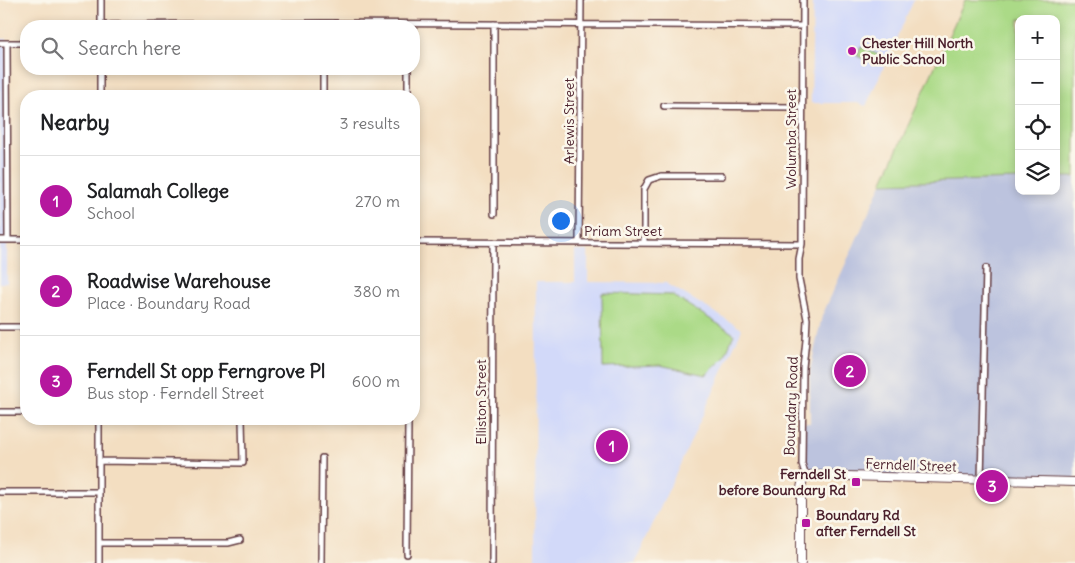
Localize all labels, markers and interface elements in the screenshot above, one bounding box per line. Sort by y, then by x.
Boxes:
map controls [1015,15,1060,195]
button: + [1015,15,1060,60]
search box [20,20,420,75]
icon: search [38,34,66,62]
place label: Chester Hill North Public School [862,34,973,68]
text: Search here [78,36,181,60]
marker: Chester Hill North Public School [846,45,858,57]
button: − [1015,60,1060,105]
street label: Arlewis Street [560,77,578,164]
street label: Wolumba Street [782,89,800,189]
button: locate [1015,105,1060,150]
text: Nearby [40,109,110,136]
text: 3 results [340,113,400,133]
button: layers [1015,150,1060,195]
text: Salamah College [87,179,229,203]
text: 1 [53,191,59,211]
text: 270 m [355,191,400,211]
text: School [87,203,135,223]
your location [548,208,574,234]
street label: Priam Street [584,222,662,240]
text: Roadwise Warehouse [87,269,271,293]
text: 2 [52,281,60,301]
text: 380 m [353,281,400,301]
text: Place · Boundary Road [87,293,250,313]
pin: 2 [834,352,866,390]
street label: Boundary Road [780,356,802,456]
text: Ferndell St opp Ferngrove Pl [87,359,325,383]
street label: Elliston Street [472,359,490,445]
text: 3 [51,371,61,391]
text: 600 m [352,371,400,391]
text: Bus stop · Ferndell Street [87,383,264,403]
pin: 1 [596,427,628,465]
street label: Ferndell Street [865,454,957,476]
place label: Ferndell St before Boundary Rd [719,465,847,499]
pin: 3 [976,467,1008,505]
marker: Ferndell St before Boundary Rd [850,476,862,488]
place label: Boundary Rd after Ferndell St [816,506,916,540]
marker: Boundary Rd after Ferndell St [800,517,812,529]

